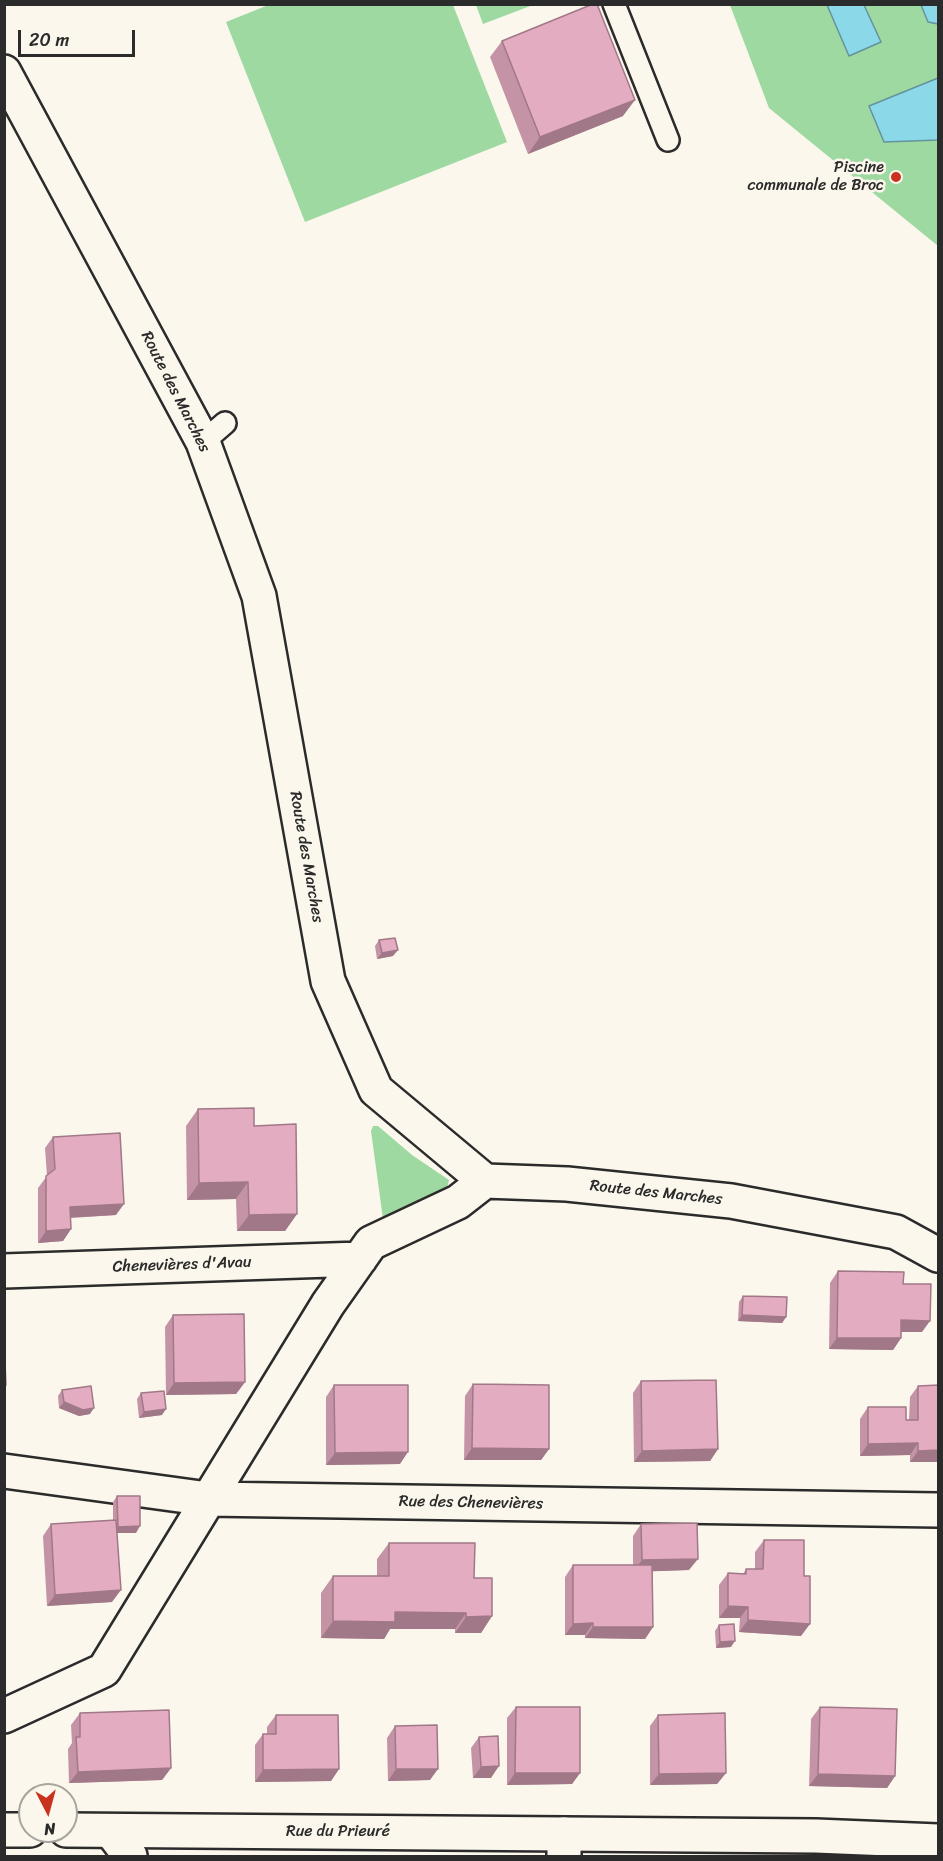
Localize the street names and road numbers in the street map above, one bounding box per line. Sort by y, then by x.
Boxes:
street label: Route des Marches [136,328,214,456]
street label: Route des Marches [285,790,327,924]
street label: Route des Marches [589,1176,723,1210]
street label: Chenevières d'Avau [112,1253,252,1277]
street label: Rue des Chenevières [399,1492,543,1514]
street label: Rue du Prieuré [286,1822,390,1842]

